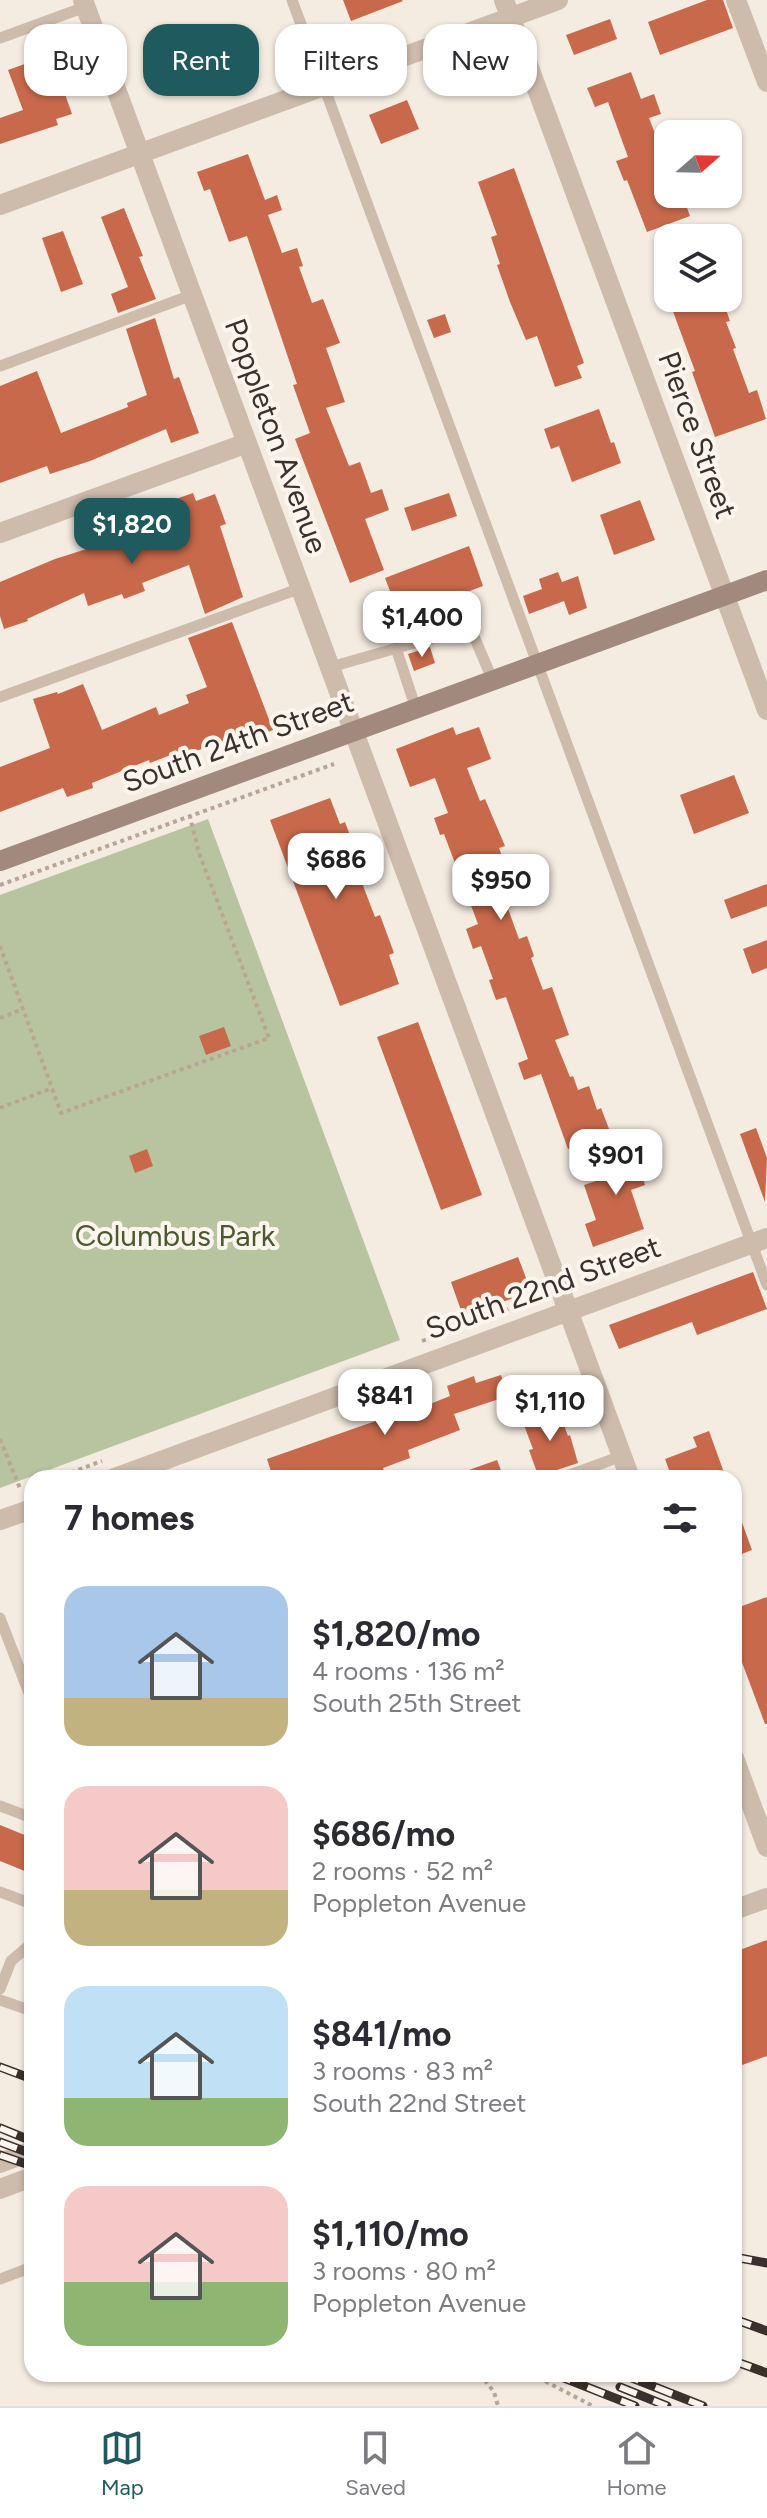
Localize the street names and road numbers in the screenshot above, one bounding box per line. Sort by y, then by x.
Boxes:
street label: Poppleton Avenue [217,313,336,558]
street label: Pierce Street [650,346,745,523]
street label: South 24th Street [117,683,358,800]
street label: South 22nd Street [420,1228,665,1347]

